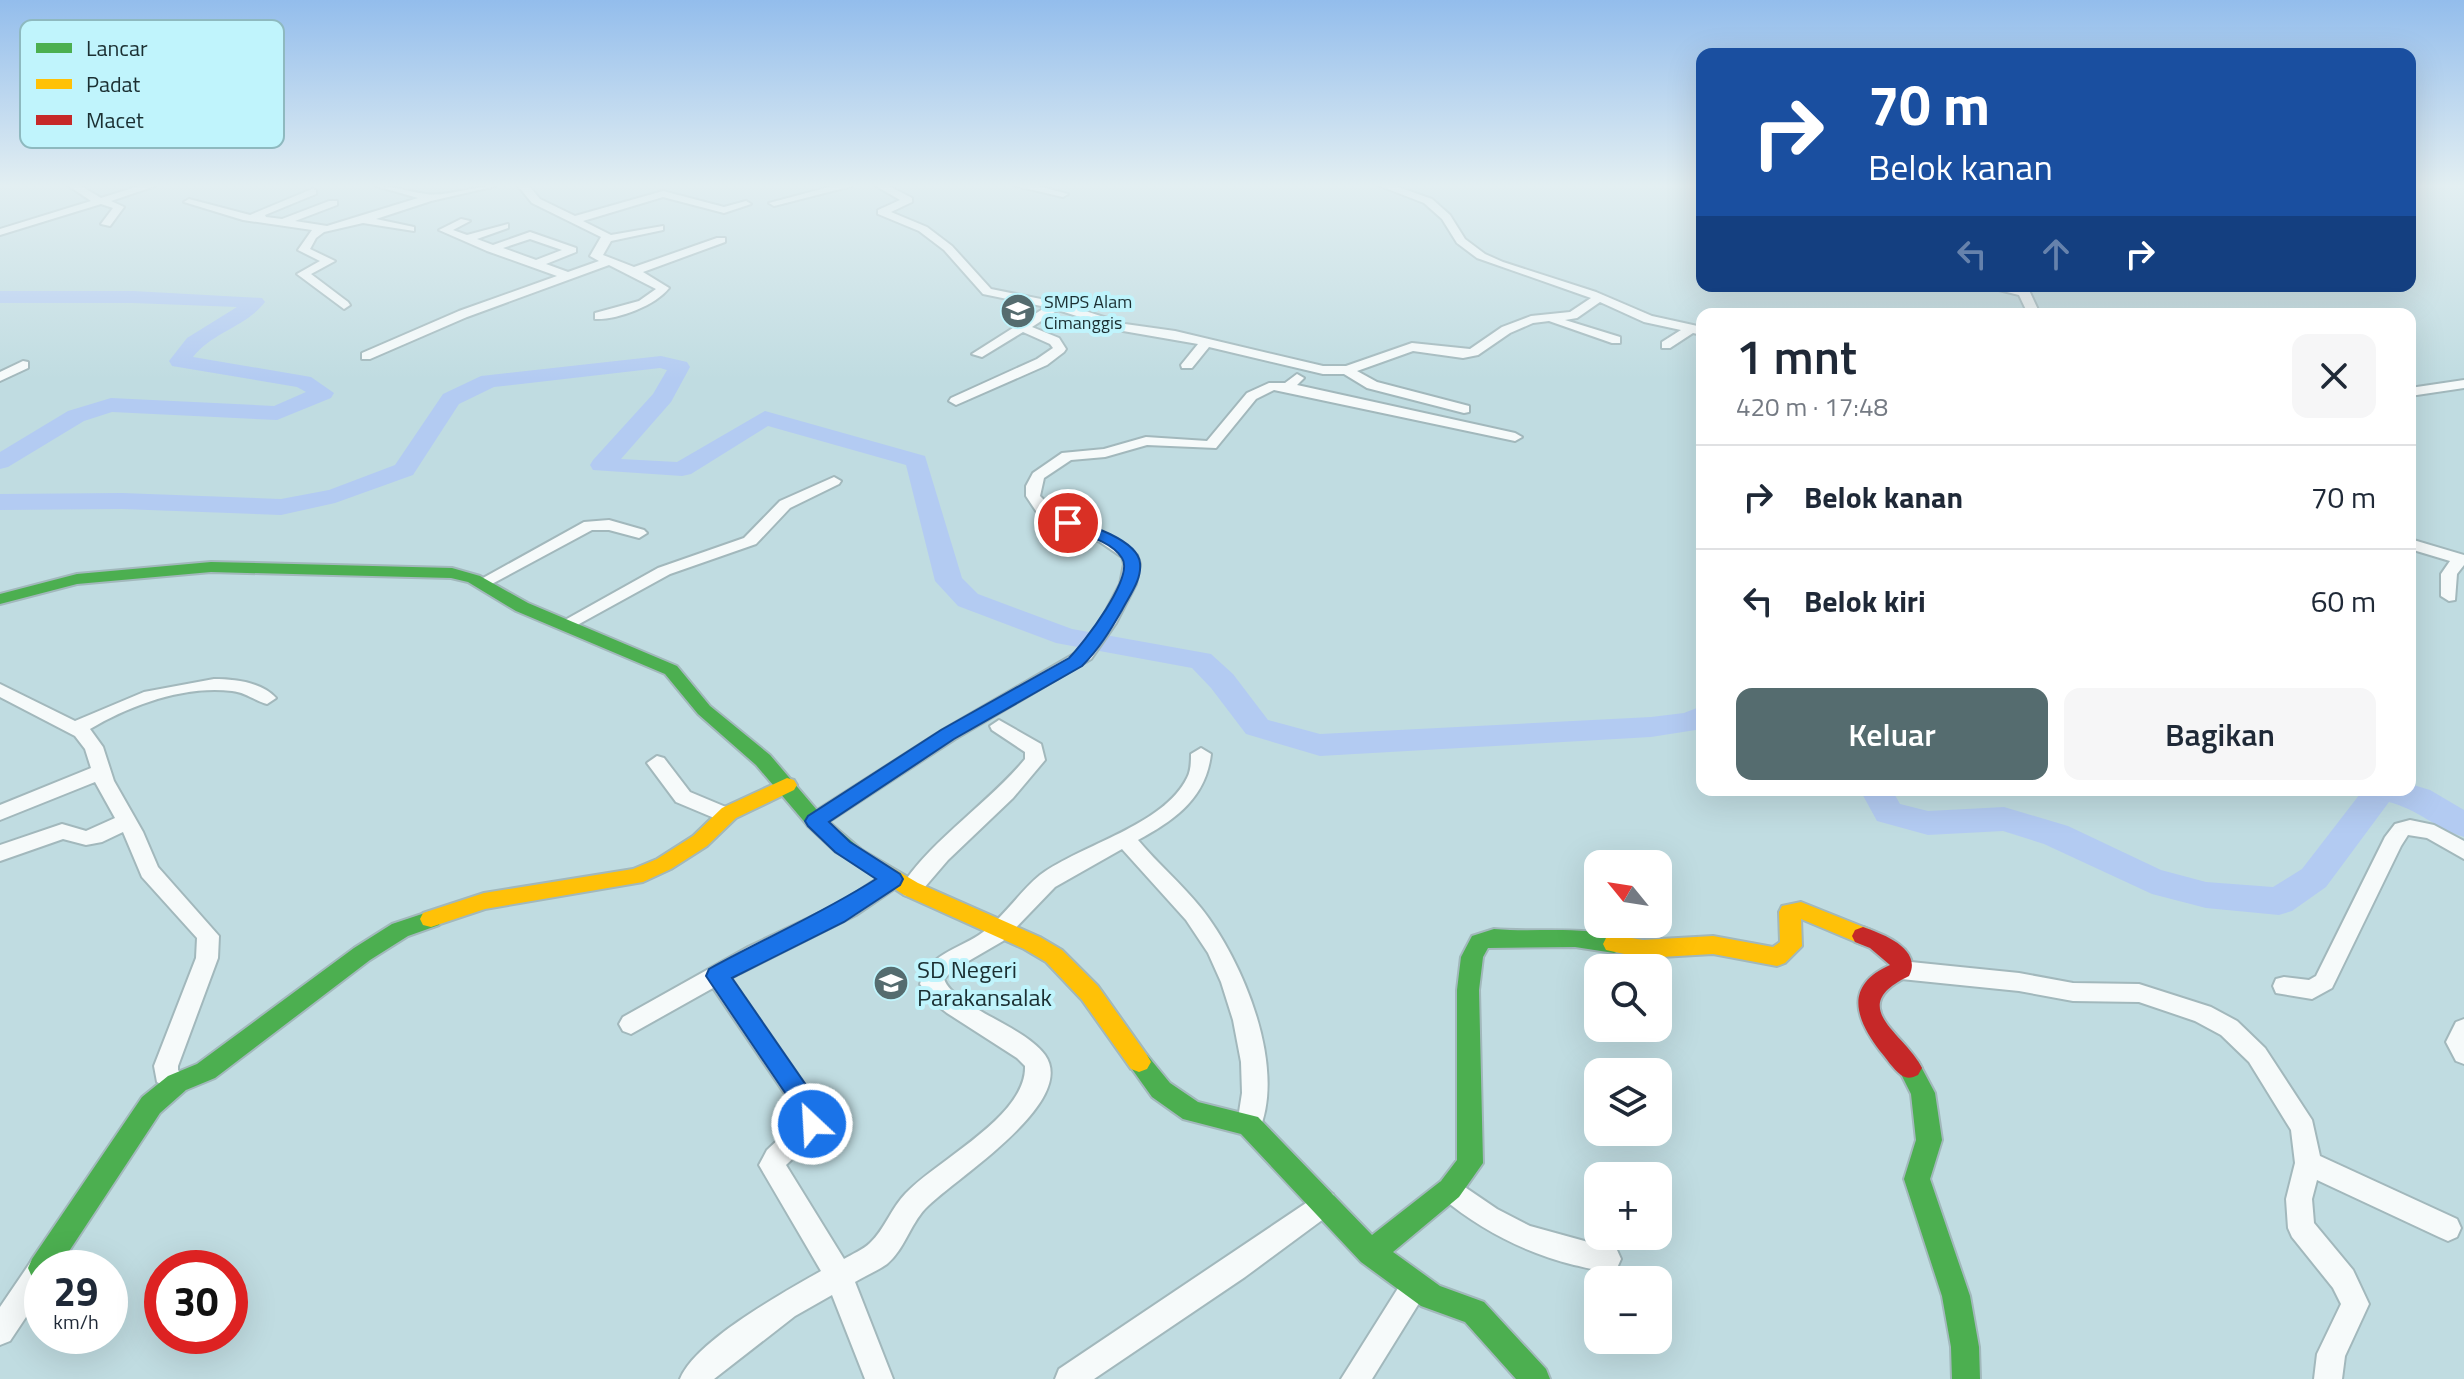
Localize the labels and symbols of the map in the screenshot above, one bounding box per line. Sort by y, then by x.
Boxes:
legend [20,20,284,148]
text: Lancar [86,31,148,65]
text: Padat [86,67,141,101]
text: Macet [86,103,144,137]
place label: SMPS Alam Cimanggis [1044,288,1132,336]
school or university icon: SMPS Alam Cimanggis [999,292,1037,330]
pin [1034,489,1102,557]
north arrow [1584,850,1672,938]
place label: SD Negeri Parakansalak [917,951,1053,1015]
school or university icon: SD Negeri Parakansalak [872,964,910,1002]
position arrow [770,1082,854,1166]
speed limit sign: 30 [144,1250,248,1354]

